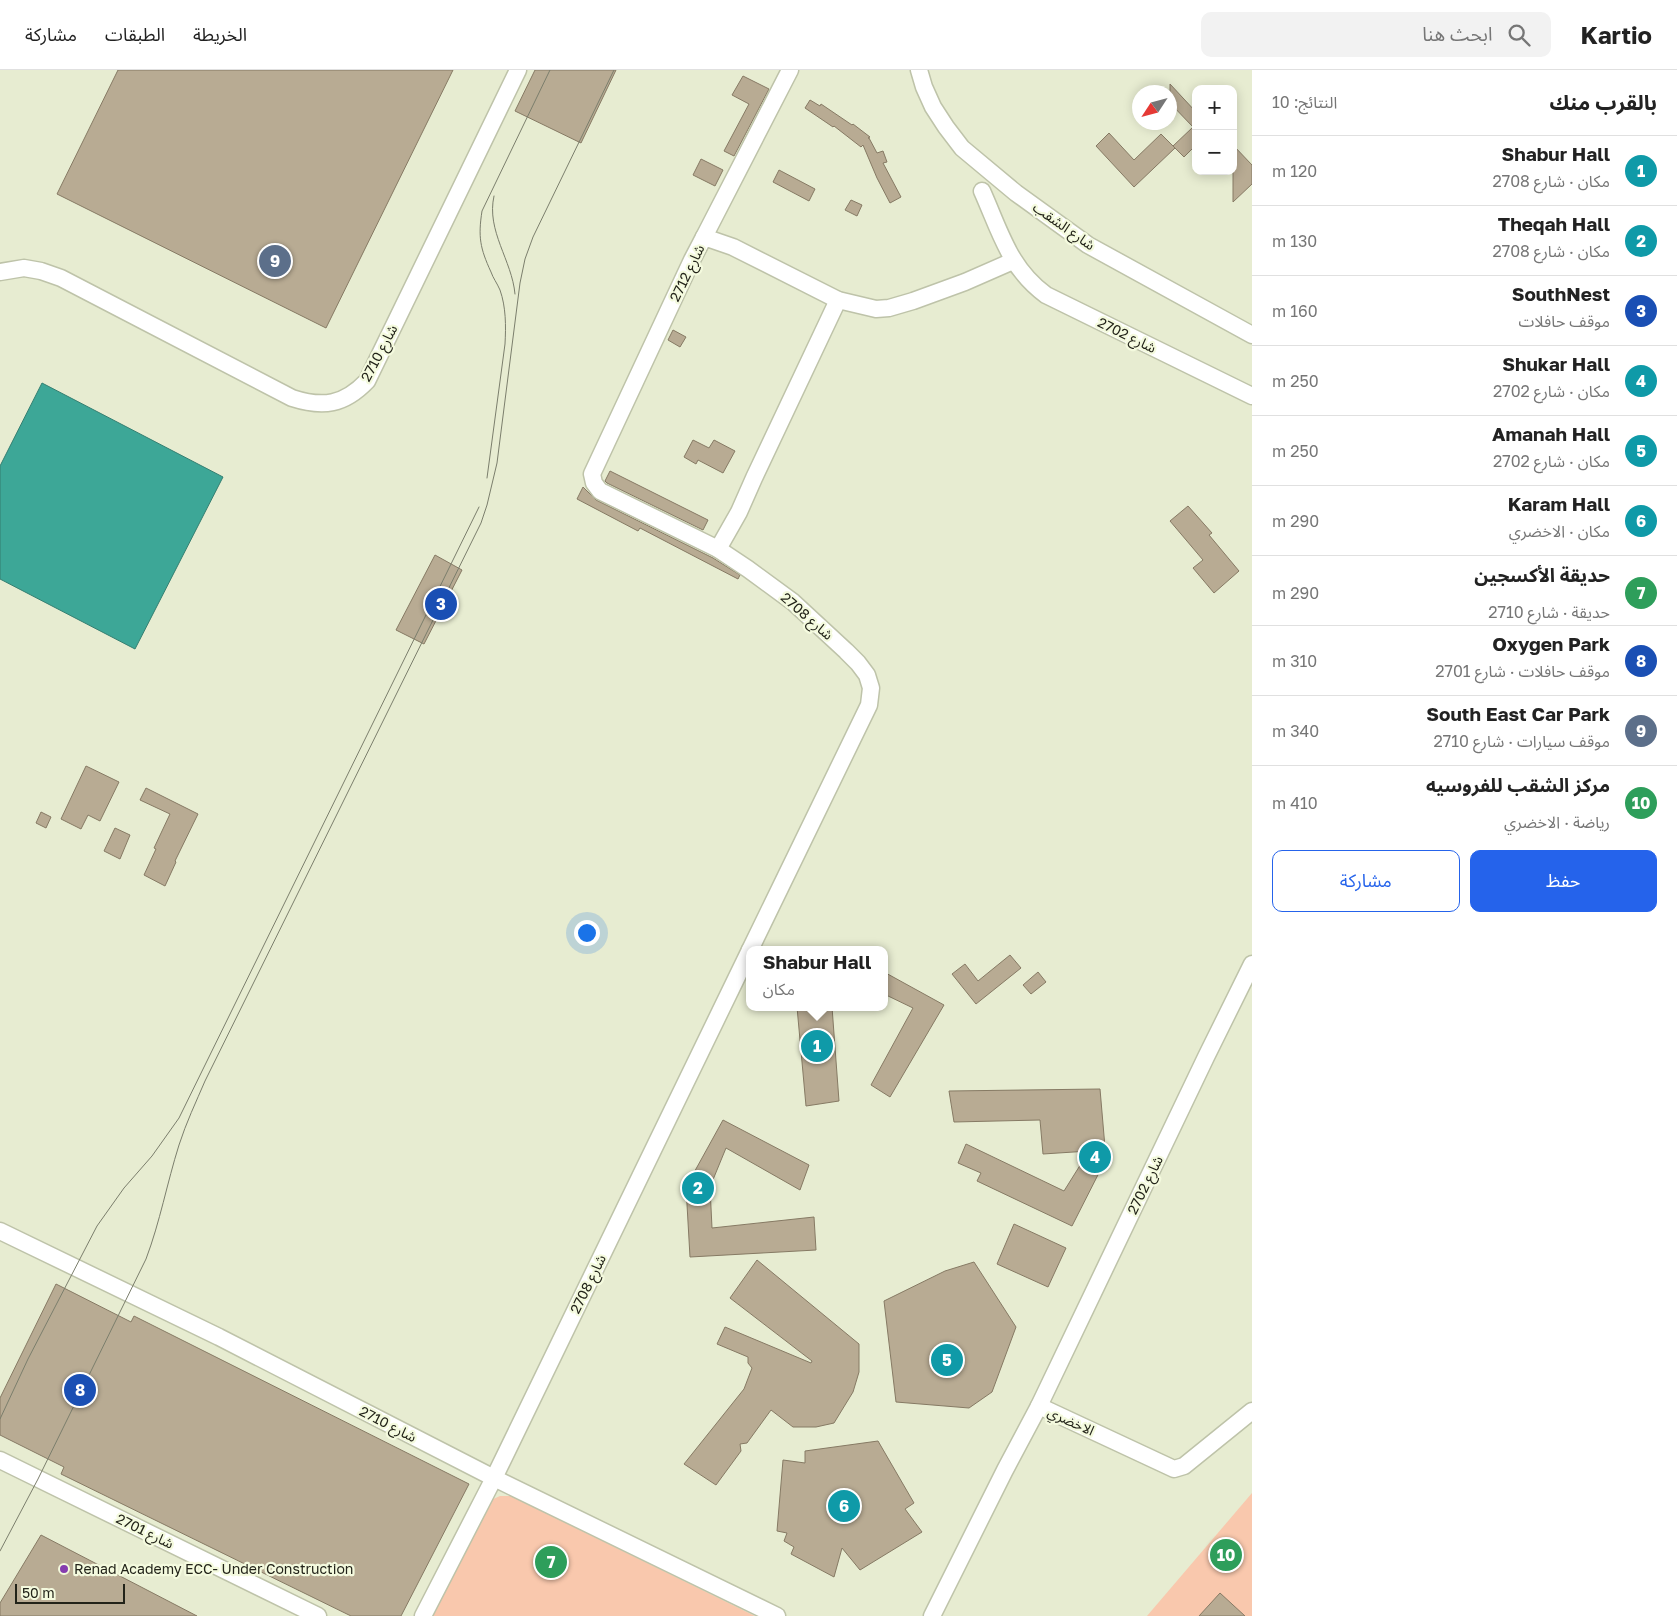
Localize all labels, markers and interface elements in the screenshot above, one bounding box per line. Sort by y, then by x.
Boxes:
search box [1201,12,1551,57]
text: Kartio [1581,20,1652,49]
icon: search [1505,21,1533,49]
text: ابحث هنا [1422,22,1493,45]
text: مشاركة [25,23,77,45]
text: الطبقات [105,23,165,45]
text: الخريطة [193,23,247,45]
north arrow [1132,85,1177,130]
map controls [1192,85,1237,175]
button: + [1192,85,1237,130]
text: بالقرب منك [1549,89,1657,115]
text: النتائج: 10 [1272,92,1337,112]
button: − [1192,130,1237,175]
text: Shabur Hall [1501,142,1610,165]
text: 120 m [1272,161,1317,181]
text: 1 [1637,161,1645,181]
text: مكان · شارع 2708 [1492,171,1610,191]
street label: شارع الشقب [1028,198,1099,256]
text: Theqah Hall [1498,212,1610,235]
text: 130 m [1272,231,1317,251]
text: 2 [1636,231,1646,251]
text: مكان · شارع 2708 [1492,241,1610,261]
pin: 9 [259,242,291,280]
street label: شارع 2712 [665,242,710,305]
text: SouthNest [1512,282,1610,305]
text: 160 m [1272,301,1318,321]
text: 3 [1636,301,1646,321]
text: موقف حافلات [1519,311,1610,331]
street label: شارع 2702 [1094,313,1159,359]
street label: شارع 2710 [357,321,403,385]
text: Shukar Hall [1502,352,1610,375]
text: 250 m [1272,371,1319,391]
text: 4 [1636,371,1646,391]
text: مكان · شارع 2702 [1493,381,1610,401]
text: Amanah Hall [1492,422,1610,445]
text: 250 m [1272,441,1319,461]
text: 5 [1636,441,1646,461]
text: مكان · شارع 2702 [1493,451,1610,471]
text: Karam Hall [1508,492,1610,515]
text: 290 m [1272,511,1319,531]
text: 6 [1636,511,1646,531]
text: مكان · الاخضري [1509,521,1610,541]
text: حديقة الأكسجين [1474,563,1610,586]
text: 290 m [1272,583,1319,603]
text: 7 [1637,583,1645,603]
pin: 3 [425,585,457,623]
street label: شارع 2708 [776,588,837,645]
text: حديقة · شارع 2710 [1488,602,1610,622]
text: Oxygen Park [1492,632,1610,655]
text: 310 m [1272,651,1317,671]
text: 8 [1636,651,1646,671]
text: موقف حافلات · شارع 2701 [1435,661,1610,681]
text: South East Car Park [1426,702,1610,725]
text: 340 m [1272,721,1319,741]
text: 9 [1636,721,1646,741]
text: موقف سيارات · شارع 2710 [1434,731,1610,751]
text: مركز الشقب للفروسيه [1426,773,1610,796]
text: 410 m [1272,793,1318,813]
text: 10 [1632,793,1650,813]
text: رياضة · الاخضري [1504,812,1610,832]
button: مشاركة [1272,850,1460,912]
button: حفظ [1470,850,1657,912]
your location [574,920,600,946]
popup [746,946,888,1011]
text: Shabur Hall [763,950,871,973]
text: مكان [763,979,795,999]
pin: 1 [801,1027,833,1065]
pin: 4 [1079,1138,1111,1176]
street label: شارع 2702 [1123,1153,1169,1218]
pin: 2 [682,1169,714,1207]
street label: شارع 2708 [566,1251,612,1317]
pin: 5 [931,1341,963,1379]
pin: 8 [64,1371,96,1409]
street label: شارع 2710 [355,1402,420,1448]
street label: الاخضري [1044,1402,1097,1442]
pin: 6 [828,1487,860,1525]
street label: شارع 2701 [112,1509,177,1554]
pin: 10 [1210,1536,1242,1574]
pin: 7 [535,1543,567,1581]
place label: Renad Academy ECC- Under Construction [74,1560,353,1577]
marker: Renad Academy ECC- Under Construction [58,1563,70,1575]
scale bar [15,1581,125,1604]
text: 50 m [22,1584,55,1601]

